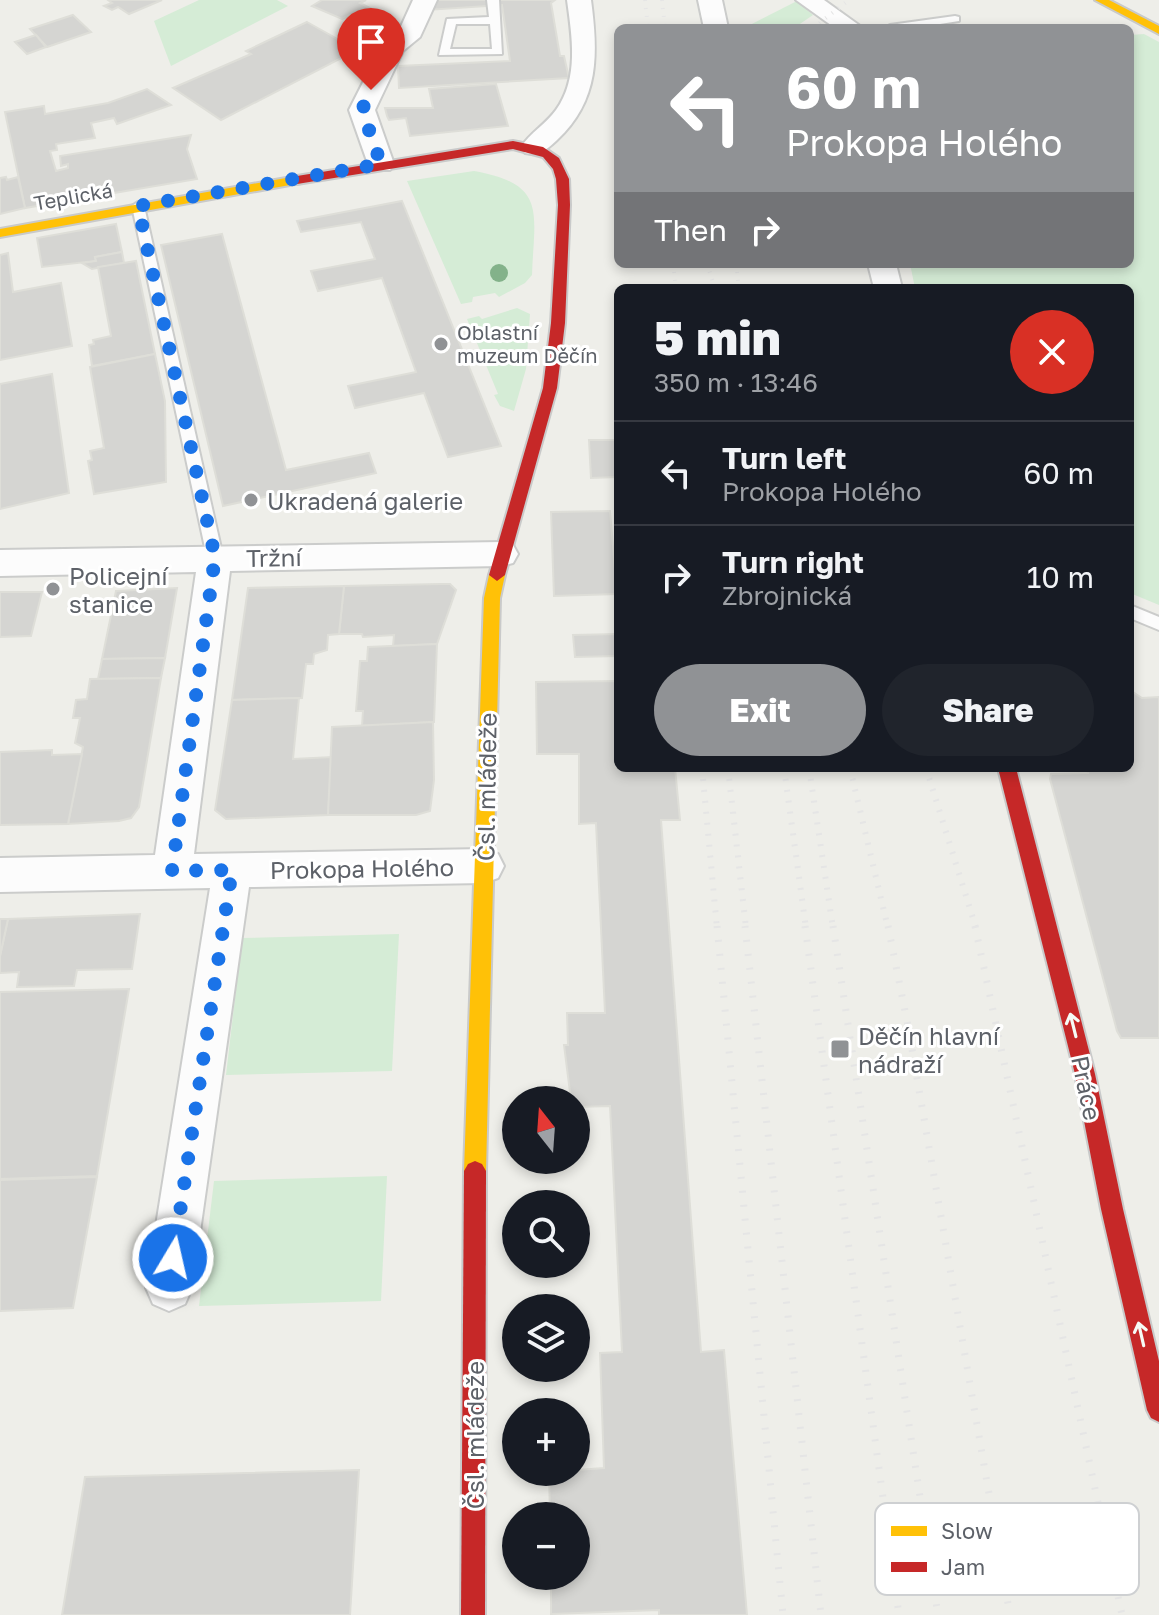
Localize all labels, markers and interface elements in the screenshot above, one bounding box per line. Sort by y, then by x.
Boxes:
pin [337,8,405,90]
icon: arrive [349,20,393,64]
text: 60 m [786,53,921,120]
icon: left [654,56,758,160]
text: Prokopa Holého [786,121,1062,164]
street label: Teplická [32,177,114,215]
icon: right [743,208,787,252]
text: Then [654,212,727,248]
text: 5 min [654,308,781,366]
button: close [1010,310,1094,394]
place label: Oblastní muzeum Děčín [457,320,598,367]
marker: Oblastní muzeum Děčín [432,335,450,353]
text: 350 m · 13:46 [654,367,818,398]
text: Turn left [722,440,847,476]
icon: left [654,451,698,495]
text: 60 m [1023,455,1094,491]
text: Prokopa Holého [722,476,922,507]
place label: Ukradená galerie [267,486,463,515]
marker: Ukradená galerie [242,491,260,509]
street label: Tržní [246,542,304,572]
text: Turn right [722,544,864,580]
icon: right [654,555,698,599]
text: 10 m [1027,559,1094,595]
place label: Policejní stanice [69,561,169,618]
marker: Policejní stanice [44,580,62,598]
text: Zbrojnická [722,580,852,611]
button: Exit [654,664,866,756]
button: Share [882,664,1094,756]
street label: Čsl. mládeže [470,713,502,861]
street label: Prokopa Holého [270,852,454,884]
one-way arrow [1064,1013,1079,1039]
place label: Děčín hlavní nádraží [858,1021,1001,1078]
marker: Děčín hlavní nádraží [829,1038,851,1060]
street label: Práce [1066,1053,1108,1123]
north arrow [502,1086,590,1174]
map controls [502,1086,590,1590]
button: search [502,1190,590,1278]
position arrow [131,1216,215,1300]
button: layers [502,1294,590,1382]
one-way arrow [1133,1321,1148,1347]
street label: Čsl. mládeže [460,1361,489,1509]
button: + [502,1398,590,1486]
button: − [502,1502,590,1590]
legend [875,1503,1139,1595]
text: Slow [941,1517,993,1544]
text: Jam [941,1553,985,1580]

